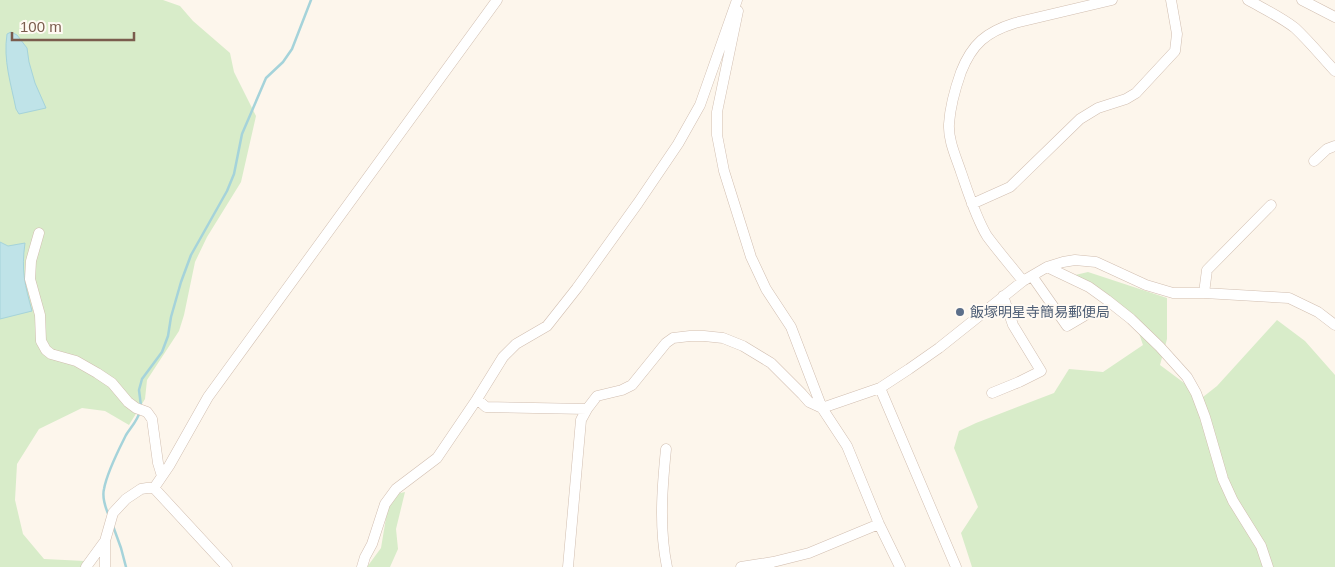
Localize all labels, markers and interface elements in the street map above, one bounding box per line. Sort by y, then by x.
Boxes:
scale bar [12,10,135,42]
text: 100 m [20,18,62,35]
place label: 飯塚明星寺簡易郵便局 [970,304,1110,320]
marker: 飯塚明星寺簡易郵便局 [954,306,966,318]

